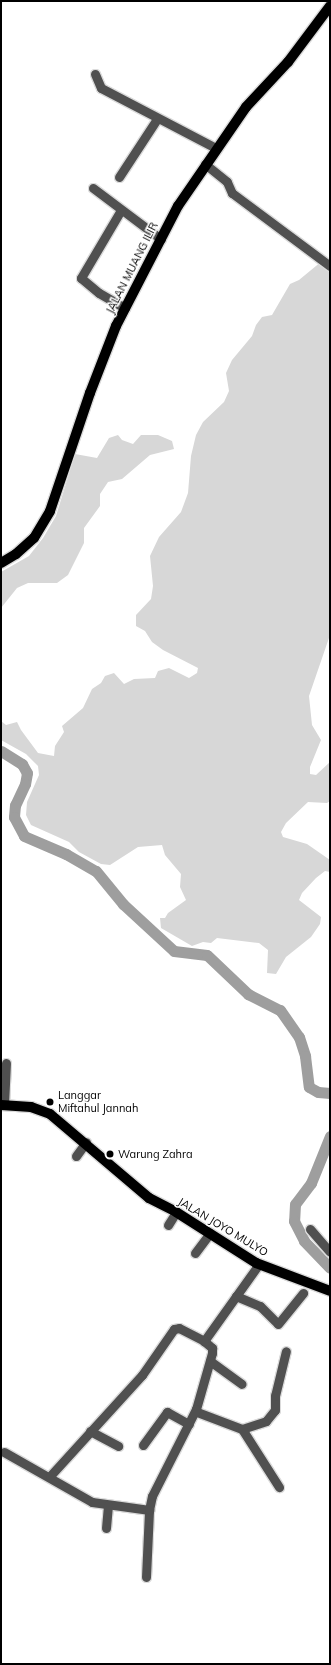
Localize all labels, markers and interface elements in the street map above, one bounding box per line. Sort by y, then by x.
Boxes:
street label: JALAN MUANG ILIR [103,220,161,316]
place label: Langgar Miftahul Jannah [58,1089,138,1115]
marker: Langgar Miftahul Jannah [45,1097,55,1107]
place label: Warung Zahra [118,1147,193,1161]
marker: Warung Zahra [105,1149,115,1159]
street label: JALAN JOYO MULYO [176,1195,270,1259]

